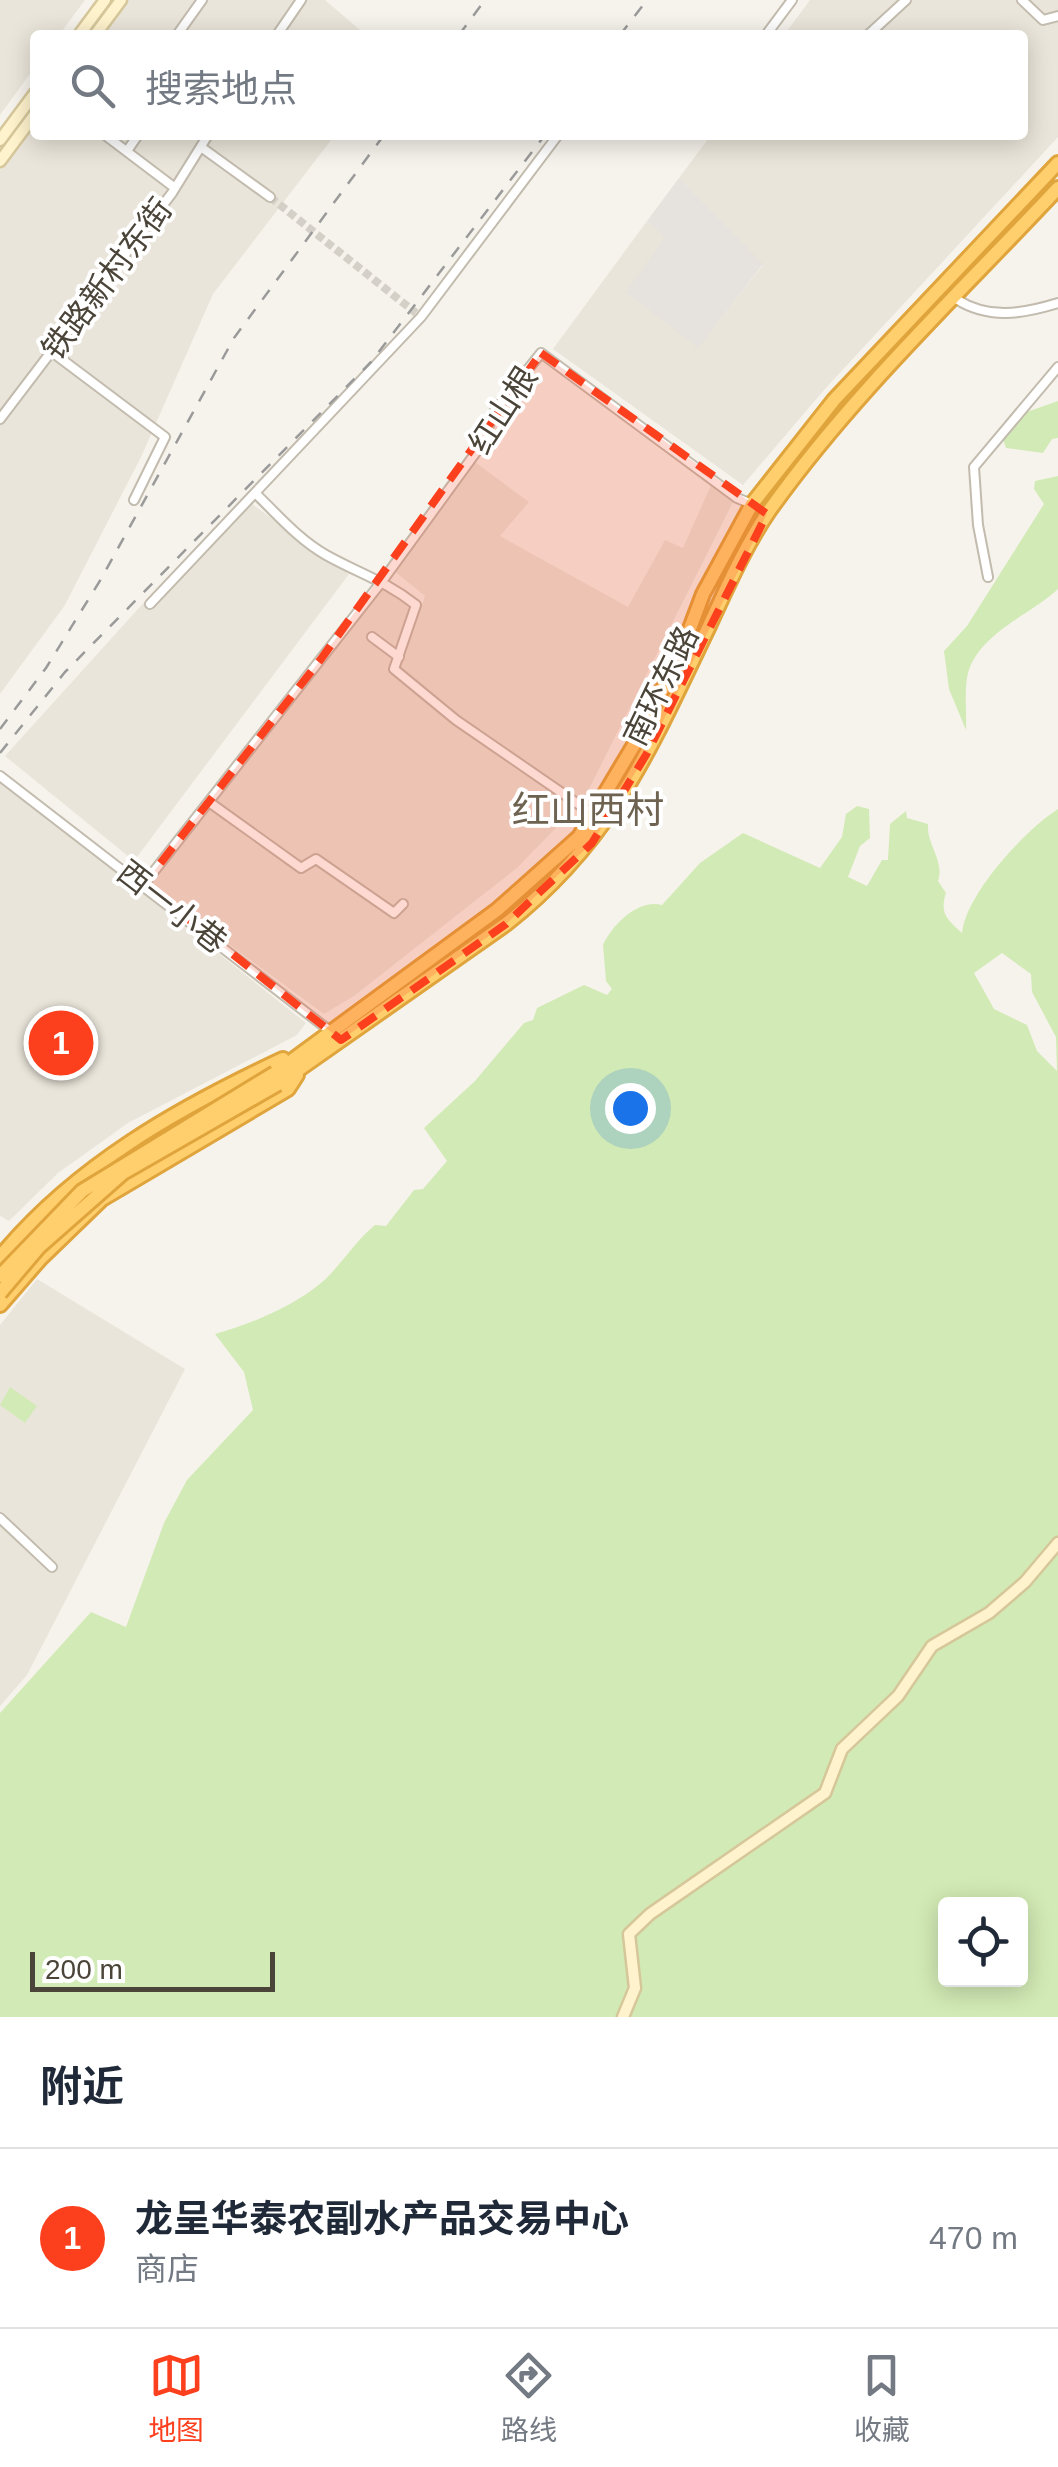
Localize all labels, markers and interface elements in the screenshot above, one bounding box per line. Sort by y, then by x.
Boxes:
search box [30,30,1028,140]
icon: search [65,58,120,113]
text: 搜索地点 [145,68,297,110]
street label: 铁路新村东街 [35,191,179,367]
street label: 红山根 [462,360,544,460]
street label: 南环东路 [617,621,705,751]
district label: 红山西村 [512,789,664,831]
street label: 西一小巷 [110,853,234,961]
pin: 1 [28,1006,94,1080]
your location [605,1083,656,1134]
map controls [938,1897,1028,1987]
button: locate [938,1897,1028,1987]
scale bar [30,1947,275,1992]
text: 200 m [45,1954,123,1985]
text: 附近 [40,2063,124,2110]
text: 龙呈华泰农副水产品交易中心 [135,2198,629,2240]
text: 1 [64,2220,81,2256]
text: 470 m [929,2220,1018,2256]
text: 商店 [135,2251,199,2287]
tab: 地图 [148,2348,204,2448]
tab: 路线 [501,2348,557,2448]
tab: 收藏 [854,2348,910,2448]

